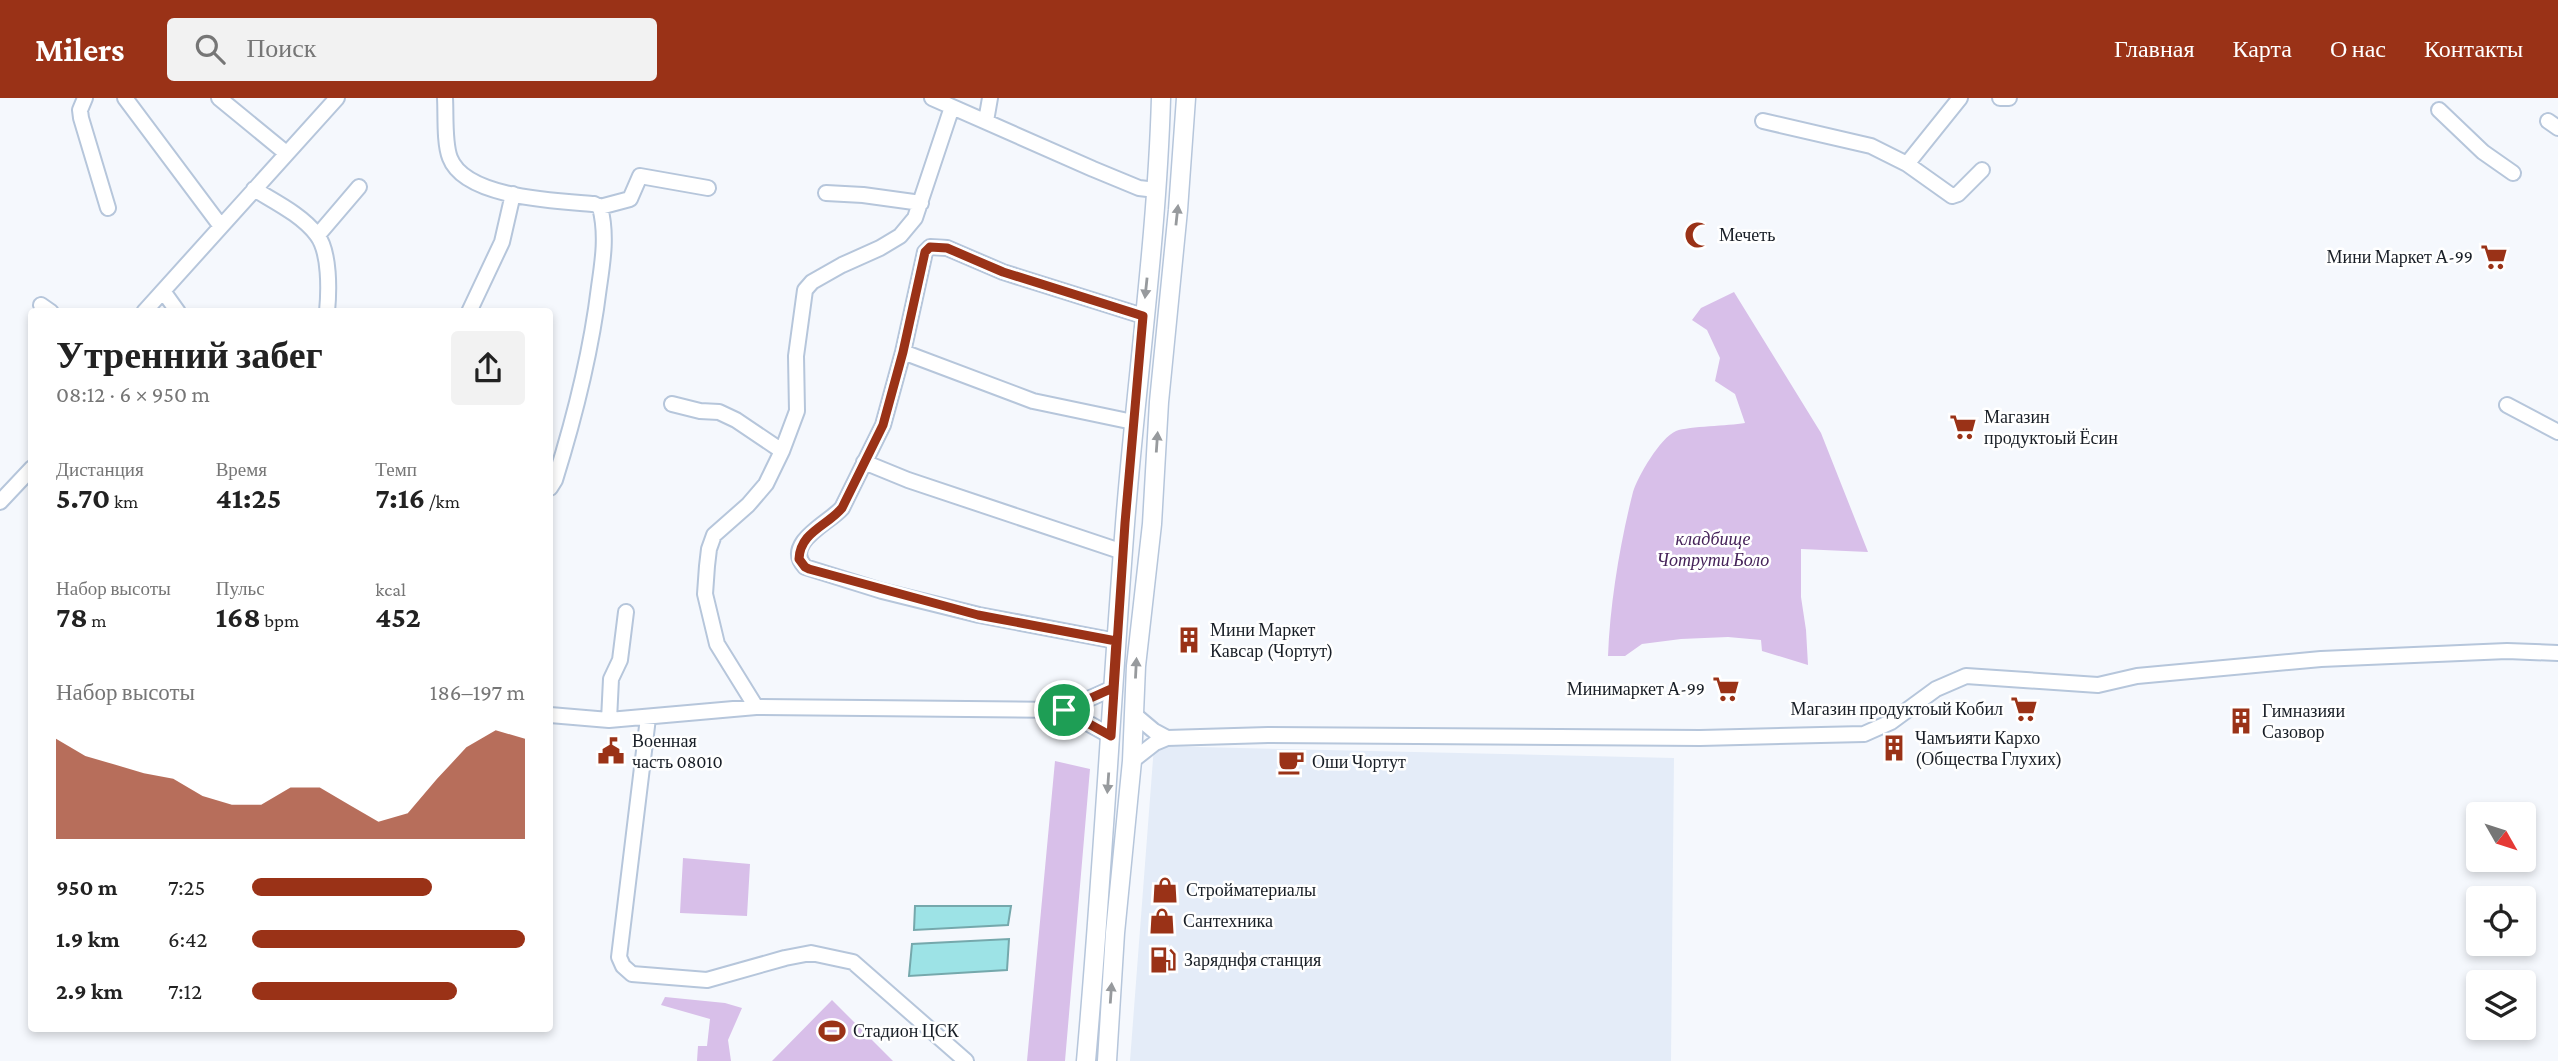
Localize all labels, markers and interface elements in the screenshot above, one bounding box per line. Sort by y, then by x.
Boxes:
search box [167,18,657,81]
icon: search [191,30,229,68]
text: Milers [35,31,125,68]
text: Поиск [247,34,316,63]
text: Главная [2114,35,2195,62]
text: Карта [2233,35,2292,62]
text: О нас [2330,35,2386,62]
text: Контакты [2424,35,2523,62]
one-way arrow [1172,204,1183,226]
mosque icon: Мечеть [1683,220,1713,250]
place label: Мечеть [1719,225,1775,245]
supermarket icon: Мини Маркет А-99 [2479,242,2509,272]
place label: Мини Маркет А-99 [2327,247,2473,267]
one-way arrow [1141,277,1152,299]
button: share [451,331,525,405]
text: Утренний забег [56,334,323,376]
text: 08:12 · 6 × 950 m [56,381,210,407]
place label: Магазин продуктоый Ёсин [1984,407,2118,448]
supermarket icon: Магазин продуктоый Ёсин [1948,412,1978,442]
one-way arrow [1152,431,1163,453]
text: Дистанция [56,459,144,480]
text: Время [216,459,267,480]
text: Темп [375,459,417,480]
text: 5.70 [56,481,110,514]
text: 41:25 [216,481,281,514]
text: 7:16 [375,481,425,514]
text: km [110,491,138,512]
text: /km [425,491,460,512]
park label: кладбище Чотрути Боло [1657,529,1769,570]
text: Набор высоты [56,578,171,599]
text: Пульс [216,578,265,599]
text: kcal [375,579,406,600]
text: 78 [56,600,88,633]
text: 168 [216,600,261,633]
text: 452 [375,600,421,633]
text: m [88,610,107,631]
text: bpm [261,610,299,631]
place label: Мини Маркет Кавсар (Чортут) [1210,620,1333,662]
building icon: Мини Маркет Кавсар (Чортут) [1174,625,1204,655]
one-way arrow [1131,657,1142,679]
supermarket icon: Минимаркет А-99 [1711,674,1741,704]
text: Набор высоты [56,679,195,705]
text: 186–197 m [430,679,525,705]
place label: Минимаркет А-99 [1567,679,1705,699]
pin [1034,680,1094,740]
icon: arrive [1045,691,1083,729]
supermarket icon: Магазин продуктоый Кобил [2009,694,2039,724]
place label: Магазин продуктоый Кобил [1790,699,2003,719]
place label: Гимназияи Сазовор [2262,701,2345,742]
building icon: Гимназияи Сазовор [2226,706,2256,736]
place label: Чамъияти Кархо (Общества Глухих) [1915,728,2062,770]
place label: Военная часть 08010 [632,731,723,772]
building icon: Чамъияти Кархо (Общества Глухих) [1879,733,1909,763]
public building icon: Военная часть 08010 [596,736,626,766]
cafe icon: Оши Чортут [1276,747,1306,777]
place label: Оши Чортут [1312,752,1406,772]
one-way arrow [1102,773,1113,795]
north arrow [2466,802,2536,872]
map controls [2466,802,2536,1040]
text: 950 m [56,874,117,900]
text: 7:25 [168,874,205,900]
shop icon: Стройматериалы [1150,875,1180,905]
place label: Стройматериалы [1186,880,1316,900]
button: locate [2466,886,2536,956]
shop icon: Сантехника [1147,906,1177,936]
place label: Сантехника [1183,911,1273,931]
text: 1.9 km [56,926,120,952]
text: 6:42 [168,926,207,952]
fuel station icon: Заряднфя станция [1148,945,1178,975]
place label: Заряднфя станция [1184,950,1321,970]
button: layers [2466,970,2536,1040]
text: 2.9 km [56,978,123,1004]
text: 7:12 [168,978,202,1004]
one-way arrow [1106,982,1117,1004]
sports icon: Стадион ЦСК [817,1016,847,1046]
place label: Стадион ЦСК [853,1021,960,1041]

